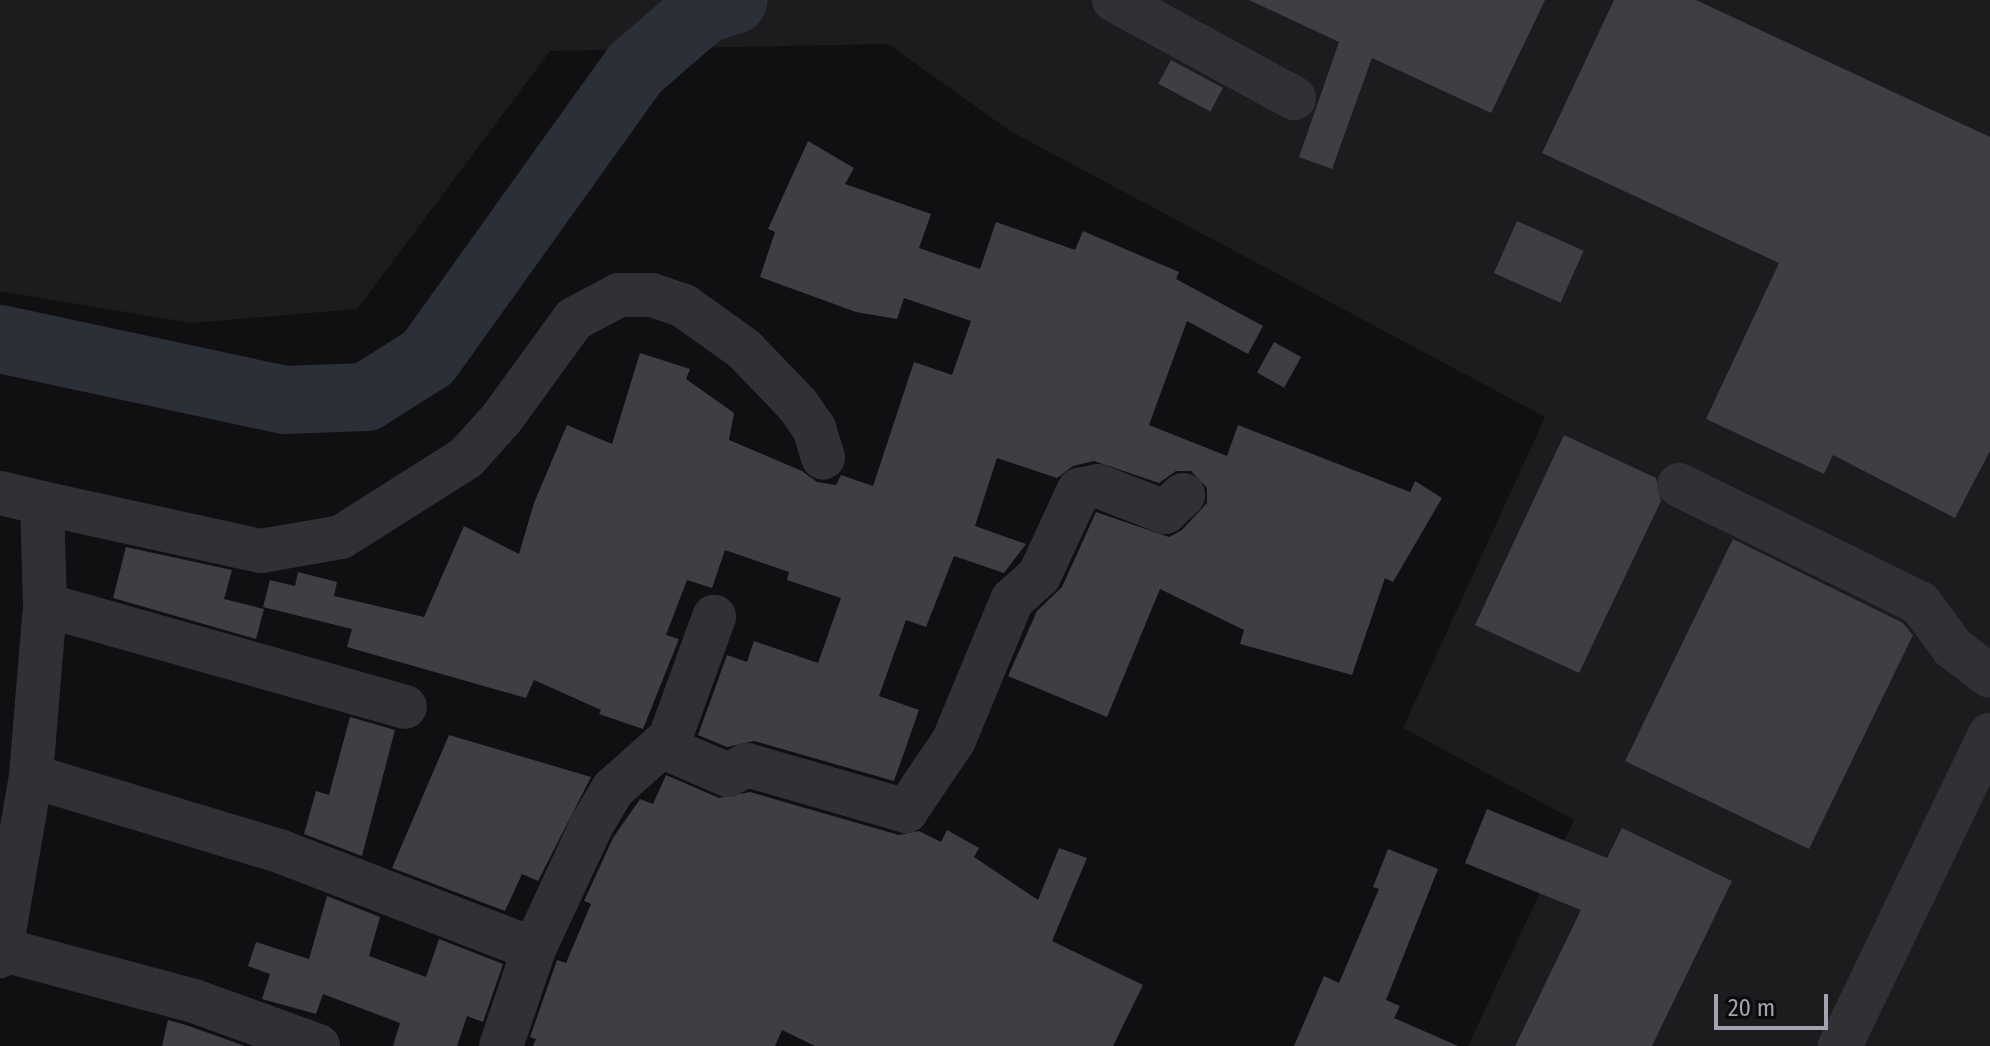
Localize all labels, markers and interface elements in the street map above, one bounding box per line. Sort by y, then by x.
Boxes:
scale bar [1718,978,1832,1028]
text: 20 m [1728,994,1775,1022]

